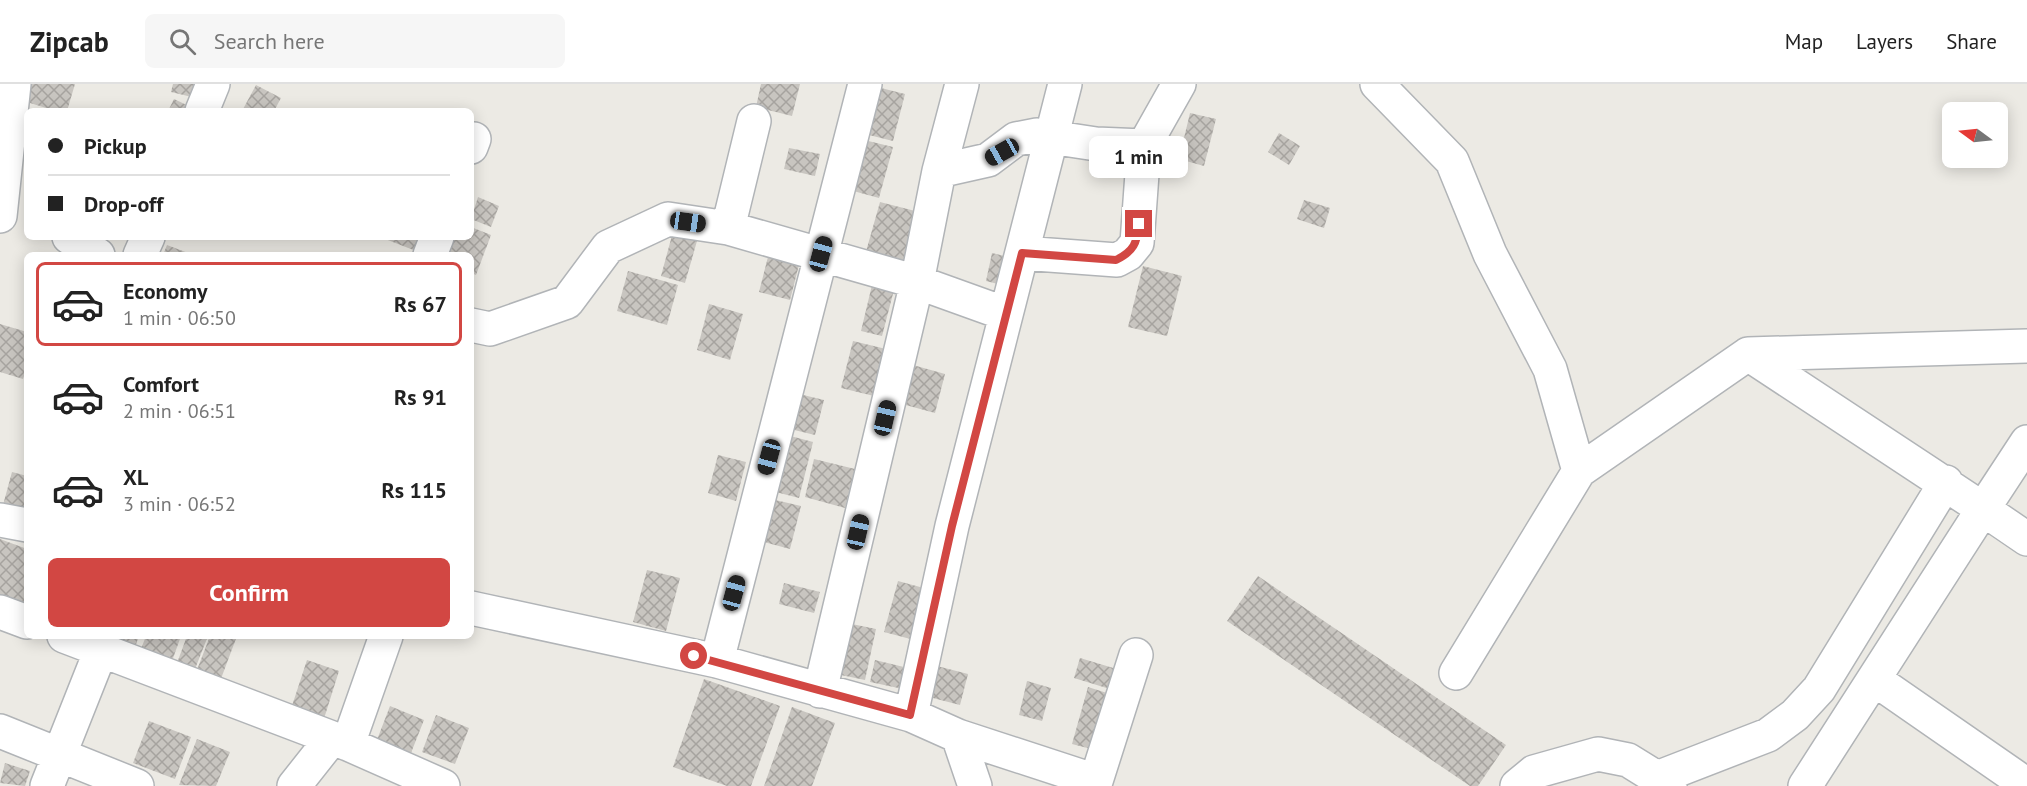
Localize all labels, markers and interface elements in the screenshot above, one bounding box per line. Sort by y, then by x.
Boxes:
search box [145,14,565,68]
text: Zipcab [30,23,109,60]
icon: search [166,25,199,58]
text: Search here [214,27,325,55]
text: Map [1785,28,1823,55]
text: Layers [1856,28,1913,55]
text: Share [1946,28,1997,55]
north arrow [1942,102,2008,168]
map controls [1942,102,2008,168]
text: Pickup [84,132,147,160]
car [982,135,1022,169]
callout: 1 min [1090,137,1188,179]
text: 1 min [1114,144,1163,170]
text: Drop-off [84,190,163,218]
route end [1125,210,1152,237]
car [669,211,707,233]
car [808,234,834,274]
icon: car [51,277,105,331]
text: Economy [123,277,207,305]
text: Rs 67 [394,290,447,318]
text: 1 min · 06:50 [123,305,236,331]
icon: car [51,370,105,424]
text: Comfort [123,370,199,398]
text: Rs 91 [394,383,447,411]
text: 2 min · 06:51 [123,398,236,424]
car [872,398,898,438]
car [756,437,782,477]
icon: car [51,463,105,517]
text: XL [123,463,148,491]
text: Rs 115 [381,476,447,504]
text: 3 min · 06:52 [123,491,236,517]
car [845,512,871,552]
button: Confirm [48,558,450,627]
car [721,573,747,613]
route start [680,642,707,669]

